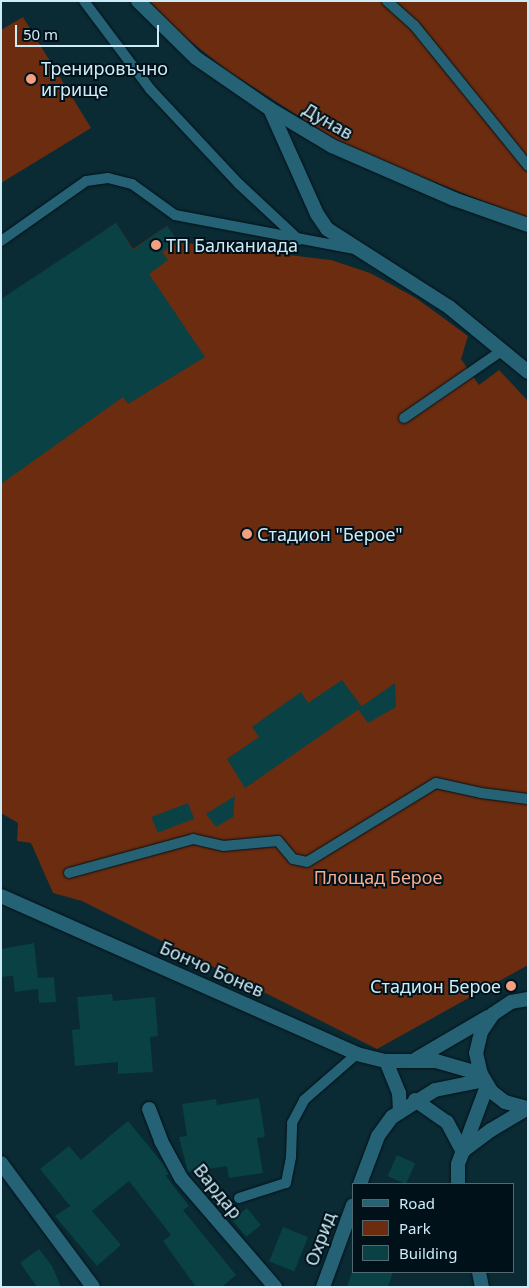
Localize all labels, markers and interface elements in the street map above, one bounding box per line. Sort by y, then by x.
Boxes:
scale bar [18,15,161,47]
text: 50 m [23,24,58,44]
place label: Тренировъчно игрище [41,58,168,100]
marker: Тренировъчно игрище [25,73,37,85]
street label: Дунав [299,98,357,144]
place label: ТП Балканиада [166,234,298,256]
marker: ТП Балканиада [150,239,162,251]
place label: Стадион "Берое" [257,523,403,545]
marker: Стадион "Берое" [241,528,253,540]
park label: Площад Берое [314,866,442,888]
street label: Бончо Бонев [157,936,267,1002]
place label: Стадион Берое [370,975,501,997]
marker: Стадион Берое [505,980,517,992]
street label: Вардар [189,1159,247,1223]
legend [352,1183,514,1273]
text: Road [399,1193,435,1213]
street label: Охрид [300,1209,340,1269]
text: Park [399,1218,431,1238]
text: Building [399,1243,457,1263]

